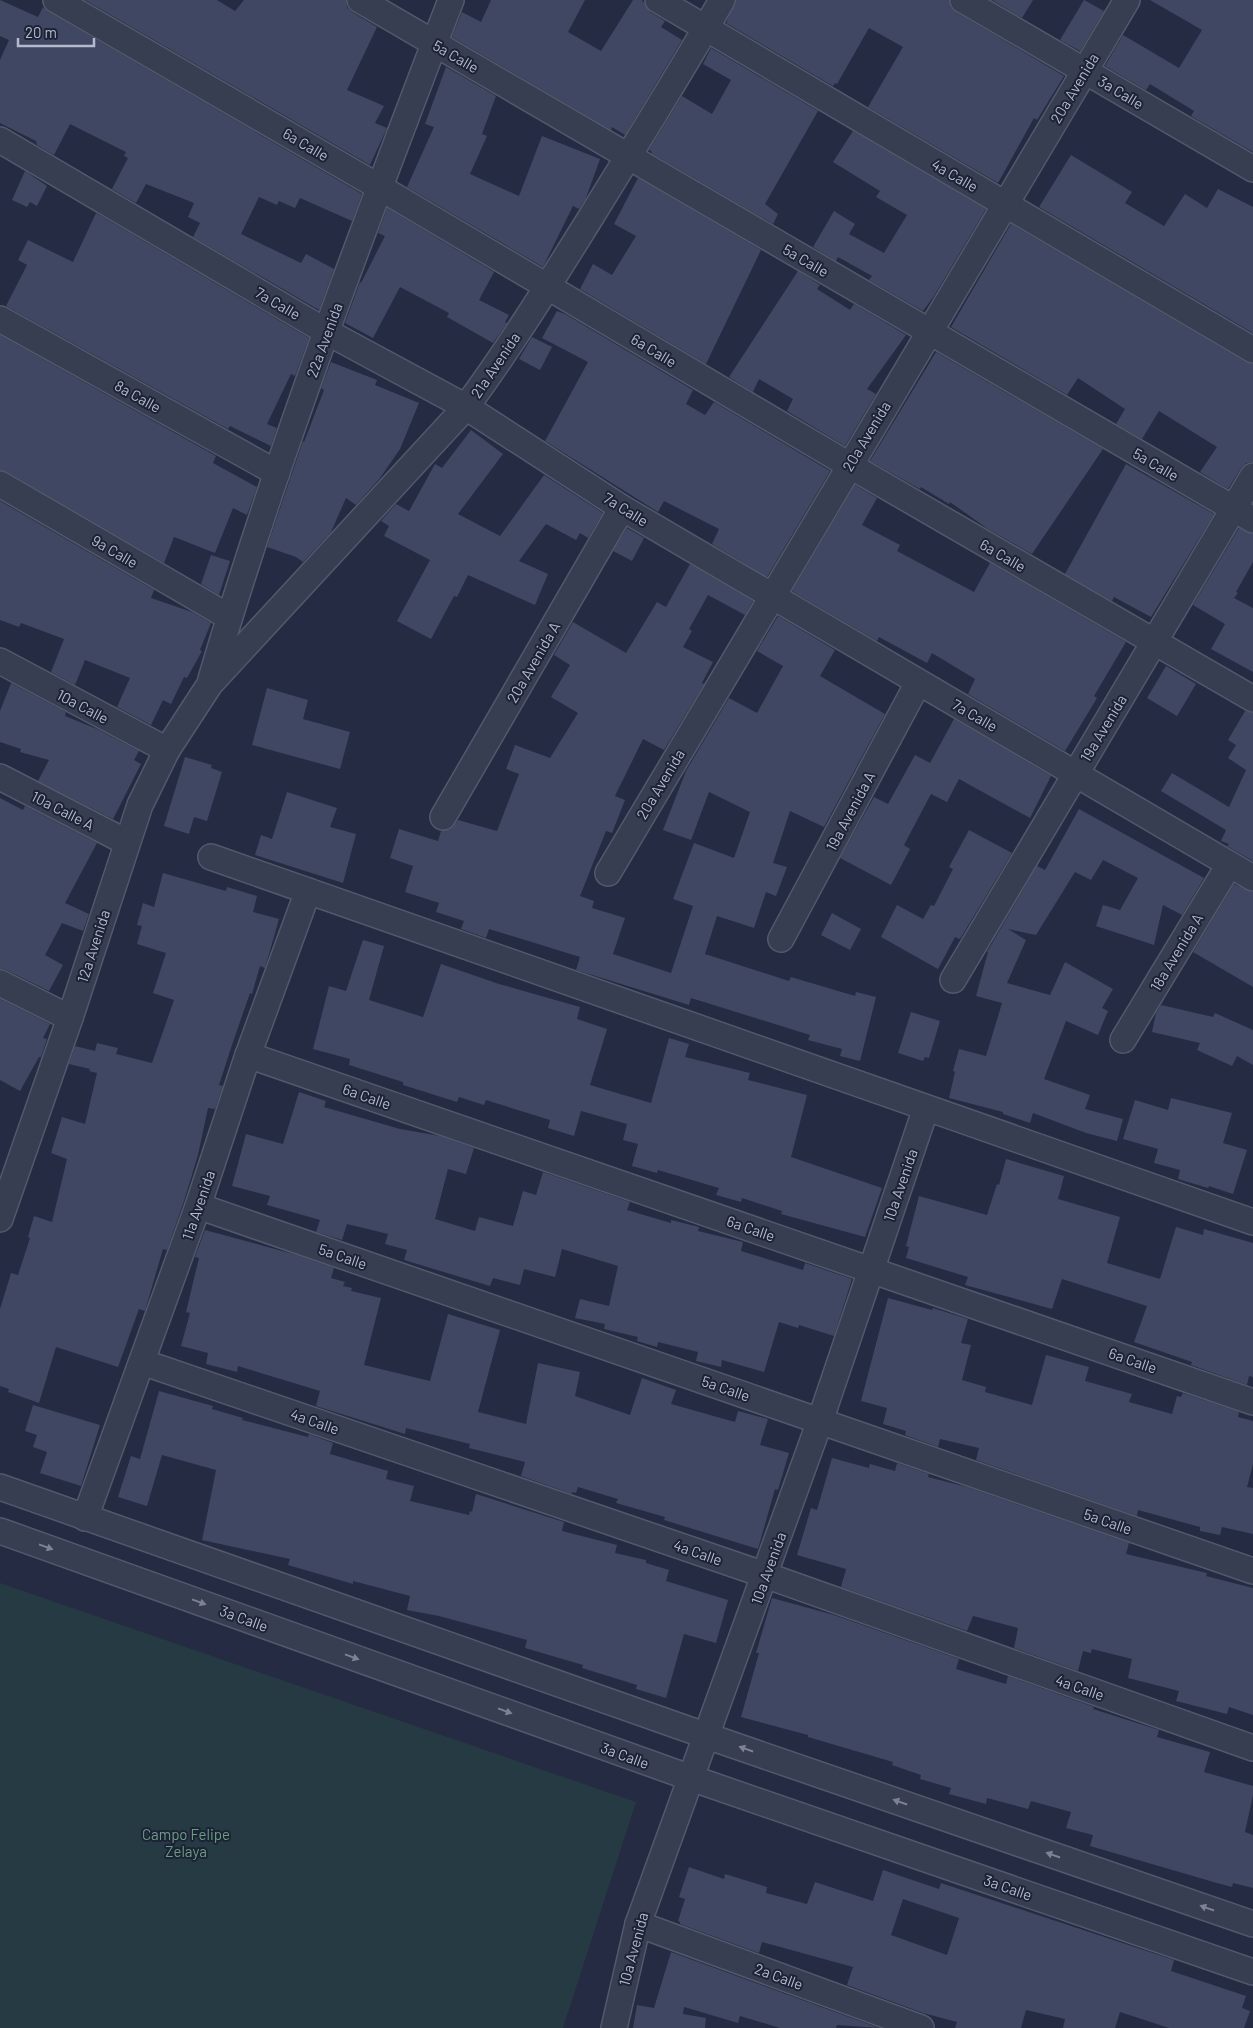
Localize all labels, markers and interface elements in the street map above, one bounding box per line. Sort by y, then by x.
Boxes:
scale bar [18,15,94,47]
text: 20 m [25,23,57,41]
street label: 5a Calle [430,36,482,76]
street label: 20a Avenida [1046,50,1102,126]
street label: 3a Calle [1095,71,1147,113]
street label: 6a Calle [280,124,332,164]
street label: 4a Calle [929,155,981,195]
street label: 5a Calle [780,240,832,280]
street label: 7a Calle [252,283,304,323]
street label: 22a Avenida [302,300,346,380]
street label: 21a Avenida [467,329,523,401]
street label: 6a Calle [628,329,680,371]
street label: 8a Calle [112,376,164,416]
street label: 20a Avenida [838,398,894,474]
street label: 5a Calle [1130,444,1182,484]
street label: 7a Calle [600,488,652,530]
street label: 9a Calle [89,531,141,571]
street label: 6a Calle [977,535,1029,575]
street label: 20a Avenida A [503,618,563,706]
street label: 10a Calle [54,685,112,727]
street label: 19a Avenida [1076,691,1130,765]
street label: 7a Calle [949,695,1001,735]
street label: 20a Avenida [632,746,688,822]
street label: 19a Avenida A [822,768,878,854]
street label: 10a Calle A [29,787,97,833]
street label: 12a Avenida [73,907,113,985]
street label: 18a Avenida A [1146,910,1206,994]
street label: 6a Calle [340,1079,394,1113]
street label: 10a Avenida [879,1146,921,1224]
street label: 11a Avenida [178,1168,218,1242]
street label: 6a Calle [724,1211,778,1245]
street label: 5a Calle [316,1239,370,1273]
street label: 6a Calle [1106,1343,1160,1377]
street label: 5a Calle [699,1371,753,1405]
street label: 4a Calle [288,1404,342,1438]
street label: 5a Calle [1081,1504,1135,1538]
street label: 10a Avenida [747,1529,789,1607]
street label: 4a Calle [671,1535,725,1569]
one-way arrow [39,1543,54,1551]
one-way arrow [192,1598,207,1606]
street label: 3a Calle [217,1601,271,1635]
one-way arrow [345,1653,360,1661]
street label: 4a Calle [1053,1670,1107,1704]
one-way arrow [498,1707,513,1715]
street label: 3a Calle [598,1738,652,1772]
one-way arrow [738,1745,753,1753]
one-way arrow [892,1798,907,1806]
park label: Campo Felipe Zelaya [142,1825,230,1860]
one-way arrow [1046,1851,1061,1859]
street label: 3a Calle [981,1870,1035,1904]
one-way arrow [1199,1904,1214,1912]
street label: 10a Avenida [615,1910,651,1988]
street label: 2a Calle [752,1959,806,1993]

